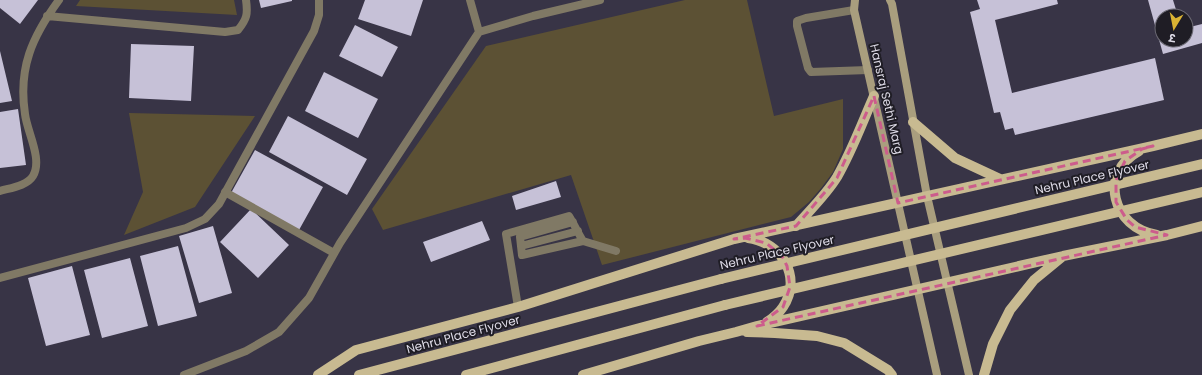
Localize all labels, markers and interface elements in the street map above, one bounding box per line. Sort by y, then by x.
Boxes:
north arrow [1154,8,1194,48]
text: उ [1167,29,1178,46]
street label: Hansraj Sethi Marg [866,42,908,156]
street label: Nehru Place Flyover [1033,155,1151,198]
street label: Nehru Place Flyover [718,230,836,273]
street label: Nehru Place Flyover [404,311,522,357]

